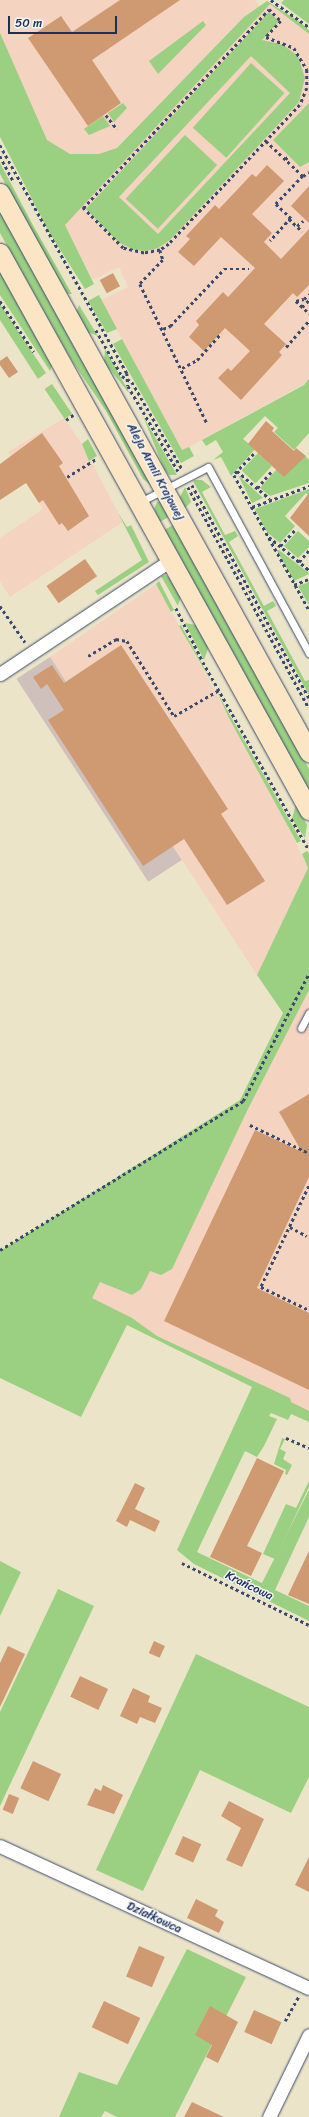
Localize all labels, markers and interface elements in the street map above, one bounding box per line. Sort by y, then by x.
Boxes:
scale bar [10,8,119,34]
text: 50 m [15,12,42,34]
street label: Aleja Armii Krajowej [123,421,187,523]
street label: Krańcowa [223,1568,275,1604]
street label: Działkowca [124,1899,184,1937]

